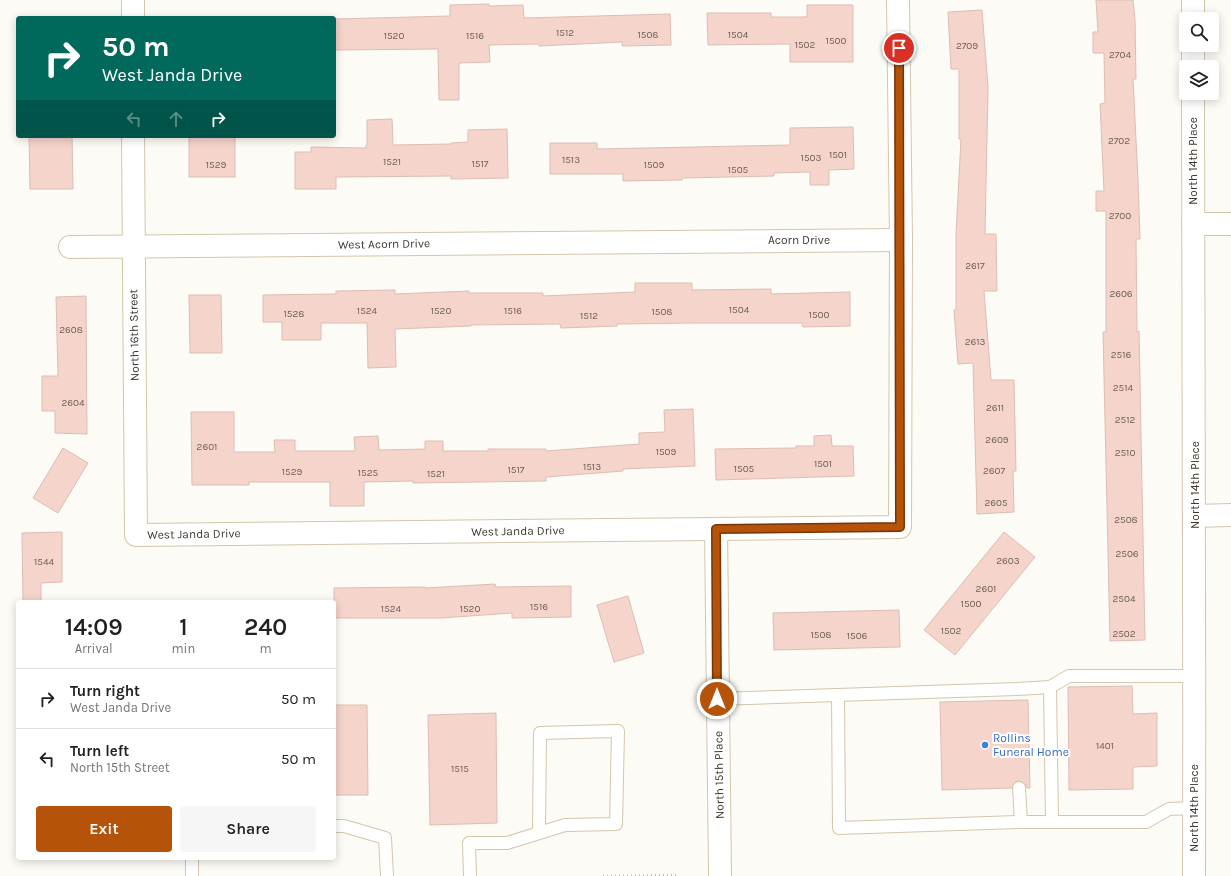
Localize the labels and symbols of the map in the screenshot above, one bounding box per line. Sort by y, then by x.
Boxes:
house number: 1512 [556,27,574,39]
house number: 1508 [637,29,659,41]
house number: 1504 [728,29,749,41]
house number: 1520 [384,30,404,42]
house number: 1516 [466,30,484,42]
pin [882,31,916,65]
house number: 1500 [826,35,846,47]
house number: 1502 [795,39,816,51]
house number: 2709 [956,40,978,52]
house number: 2704 [1109,49,1131,61]
street label: North 14th Place [1186,117,1200,205]
house number: 2702 [1108,135,1130,147]
house number: 1501 [829,149,847,161]
house number: 1503 [801,152,821,164]
house number: 1513 [562,154,580,166]
house number: 1521 [383,156,401,168]
house number: 1517 [472,158,489,170]
house number: 1529 [206,159,226,171]
house number: 1509 [644,159,665,171]
house number: 1505 [728,164,749,176]
house number: 2700 [1109,210,1131,222]
street label: Acorn Drive [768,233,830,247]
street label: West Acorn Drive [338,236,430,252]
house number: 2617 [965,260,985,272]
street label: North 16th Street [126,288,142,381]
house number: 2606 [1109,288,1133,300]
house number: 1504 [729,304,750,316]
house number: 1524 [357,305,378,317]
house number: 1520 [431,305,451,317]
house number: 1516 [504,305,522,317]
house number: 1508 [651,306,673,318]
house number: 1528 [284,308,304,320]
house number: 1500 [809,309,829,321]
house number: 1512 [580,310,598,322]
house number: 2608 [59,324,83,336]
house number: 2613 [965,336,985,348]
house number: 2516 [1111,349,1132,361]
house number: 2514 [1113,382,1134,394]
house number: 2604 [61,397,85,409]
house number: 2611 [986,402,1004,414]
house number: 2512 [1115,414,1135,426]
house number: 2609 [985,434,1009,446]
house number: 2601 [197,441,217,453]
street label: North 14th Place [1188,441,1202,529]
house number: 1509 [656,446,677,458]
house number: 2510 [1115,447,1135,459]
house number: 1501 [814,458,832,470]
house number: 1513 [583,461,601,473]
house number: 1505 [734,463,755,475]
house number: 1517 [508,464,525,476]
house number: 2607 [983,465,1005,477]
house number: 1529 [282,466,302,478]
house number: 1525 [358,467,379,479]
house number: 1521 [427,468,445,480]
house number: 2605 [984,497,1008,509]
house number: 2508 [1114,514,1138,526]
street label: West Janda Drive [471,523,565,539]
street label: West Janda Drive [147,526,241,542]
house number: 2506 [1115,548,1139,560]
house number: 2603 [996,555,1020,567]
house number: 1544 [34,556,54,568]
house number: 2601 [976,583,996,595]
house number: 2504 [1113,593,1136,605]
house number: 1500 [961,598,981,610]
house number: 1516 [530,601,548,613]
house number: 1524 [381,603,402,615]
house number: 1520 [460,603,480,615]
house number: 1502 [941,625,962,637]
house number: 2502 [1112,628,1136,640]
house number: 1508 [810,629,832,641]
house number: 1506 [847,630,868,642]
position arrow [696,678,738,720]
street label: North 15th Place [711,731,727,819]
place label: Rollins Funeral Home [993,731,1069,759]
marker: Rollins Funeral Home [980,740,990,750]
house number: 1401 [1096,740,1114,752]
house number: 1515 [451,763,469,775]
street label: North 14th Place [1187,764,1201,852]

